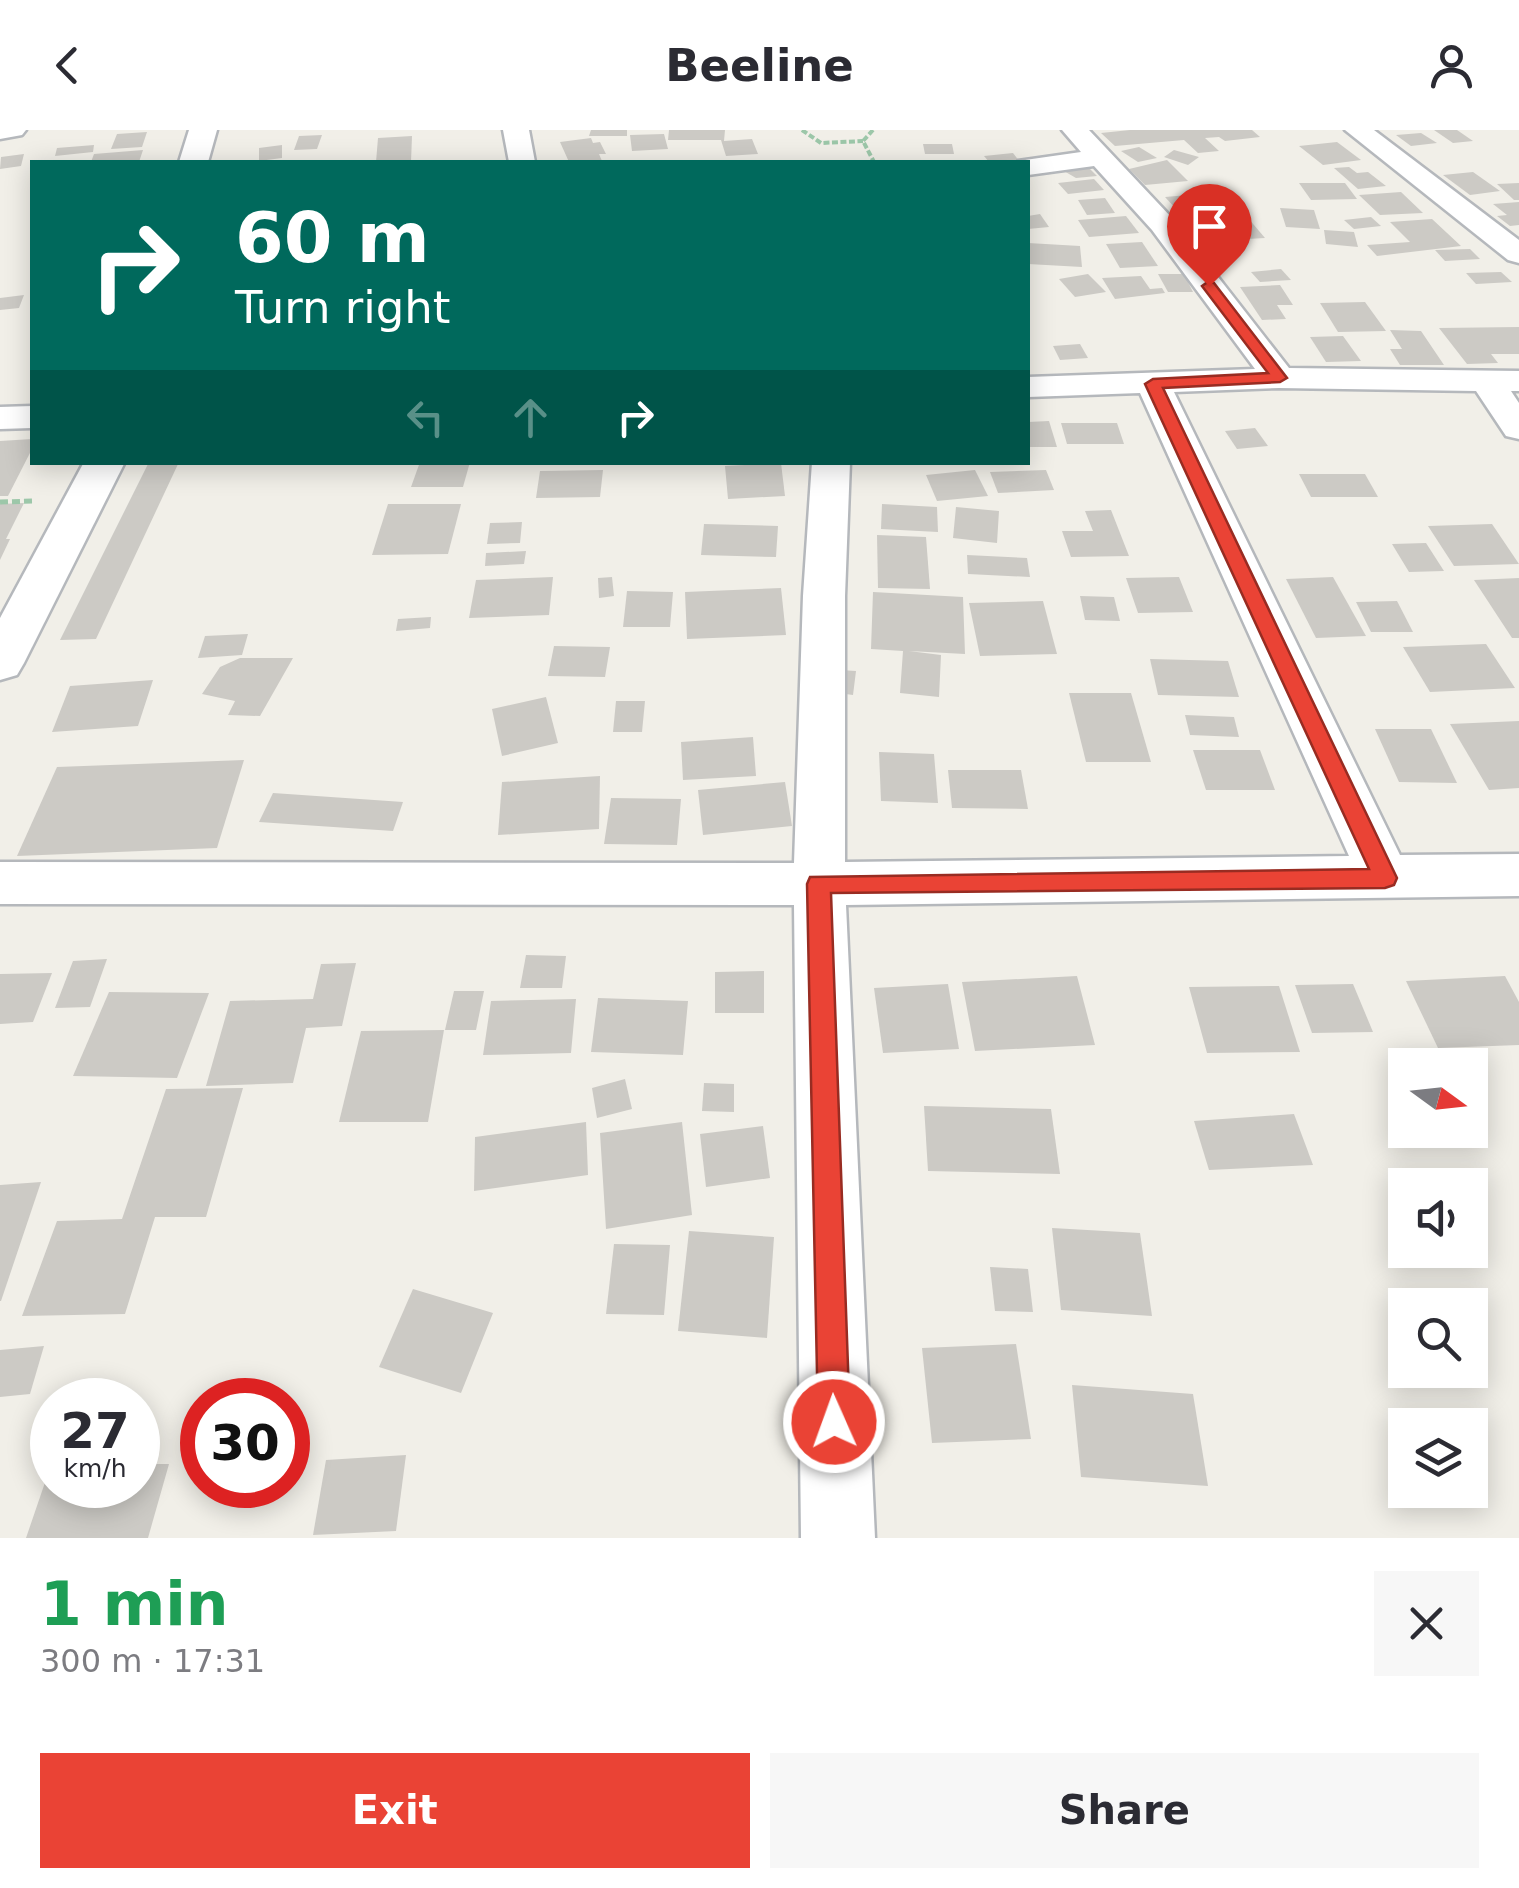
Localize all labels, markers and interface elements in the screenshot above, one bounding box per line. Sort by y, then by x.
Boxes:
icon: back [40,38,95,93]
icon: person [1424,38,1479,93]
text: Beeline [665,39,854,92]
pin [1167,184,1252,287]
text: 60 m [235,197,430,279]
icon: arrive [1182,199,1237,254]
icon: right [70,200,200,330]
text: Turn right [235,281,450,334]
icon: left [398,390,453,445]
icon: ahead [503,390,558,445]
icon: right [608,390,663,445]
north arrow [1388,1048,1488,1148]
map controls [1388,1048,1488,1508]
button: sound [1388,1168,1488,1268]
button: search [1388,1288,1488,1388]
position arrow [782,1370,886,1474]
speed limit sign: 30 [180,1378,310,1508]
text: 27 [60,1402,130,1460]
button: layers [1388,1408,1488,1508]
text: km/h [63,1454,127,1483]
text: 1 min [40,1569,228,1639]
button: close [1374,1571,1479,1676]
text: 300 m · 17:31 [40,1642,265,1680]
button: Exit [40,1753,750,1868]
button: Share [770,1753,1479,1868]

